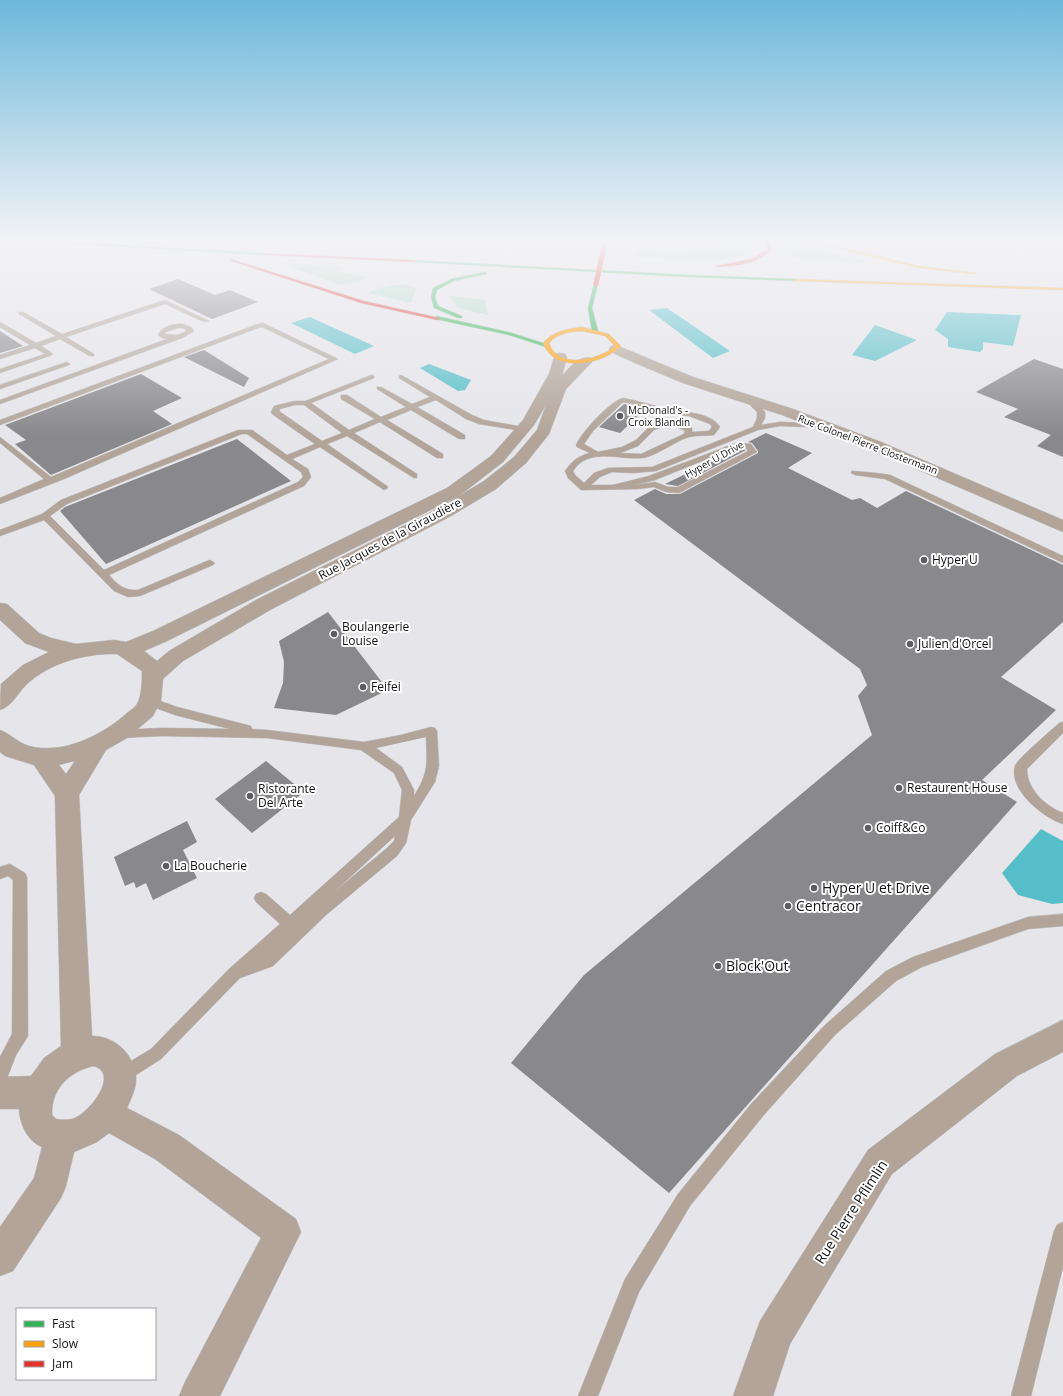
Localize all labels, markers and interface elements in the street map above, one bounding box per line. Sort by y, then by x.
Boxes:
place label: McDonald's - Croix Blandin [628,403,690,429]
marker: McDonald's - Croix Blandin [615,411,625,421]
street label: Rue Colonel Pierre Clostermann [796,411,940,477]
street label: Hyper U Drive [682,437,746,481]
street label: Rue Jacques de la Giraudière [315,493,465,584]
place label: Hyper U [932,551,978,568]
marker: Hyper U [919,555,929,565]
place label: Boulangerie Louise [342,618,410,649]
marker: Boulangerie Louise [329,629,339,639]
place label: Julien d'Orcel [917,635,992,652]
marker: Julien d'Orcel [905,639,915,649]
place label: Feifei [371,678,401,695]
marker: Feifei [358,682,368,692]
place label: Restaurent House [907,779,1008,796]
place label: Ristorante Del Arte [258,780,316,811]
marker: Restaurent House [894,783,904,793]
marker: Ristorante Del Arte [245,791,255,801]
place label: Coiff&Co [876,819,925,836]
marker: Coiff&Co [863,823,873,833]
place label: La Boucherie [174,857,247,874]
marker: La Boucherie [161,861,171,871]
place label: Hyper U et Drive [822,878,930,897]
marker: Hyper U et Drive [809,883,819,893]
place label: Centracor [796,896,861,915]
marker: Centracor [783,901,793,911]
place label: Block'Out [726,956,789,975]
marker: Block'Out [713,961,723,971]
street label: Rue Pierre Pflimlin [810,1156,891,1267]
legend [16,1308,156,1380]
text: Fast [52,1315,75,1332]
text: Slow [52,1335,79,1352]
text: Jam [51,1355,73,1372]

